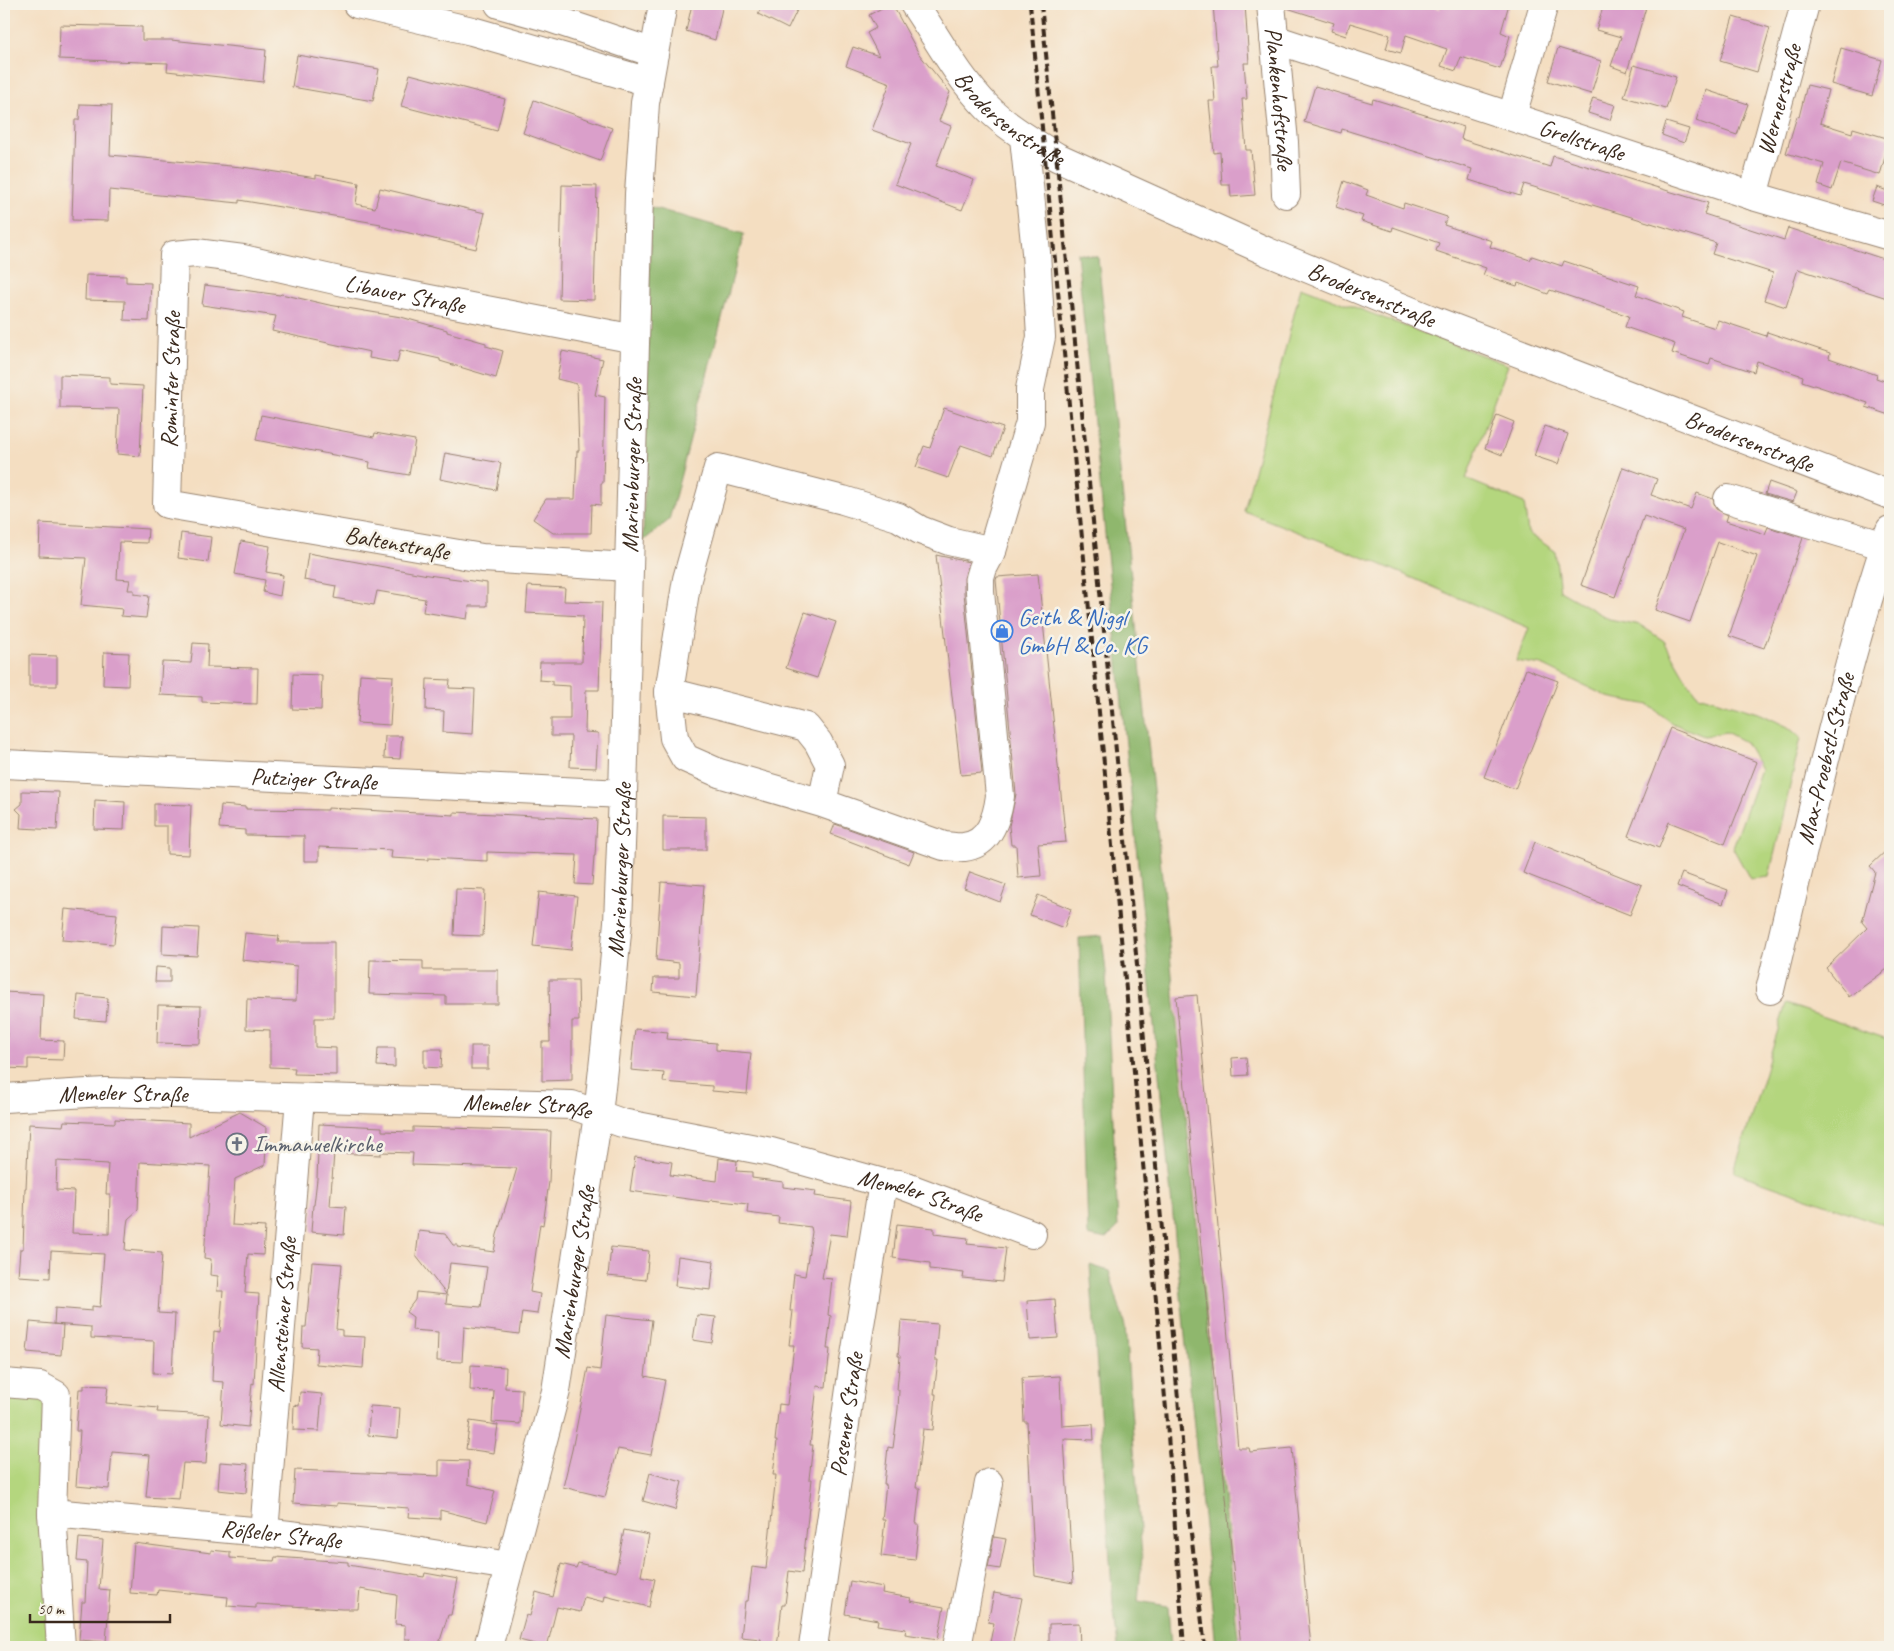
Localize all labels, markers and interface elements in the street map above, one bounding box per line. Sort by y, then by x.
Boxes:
street label: Plankenhofstraße [1258,26,1300,173]
street label: Wernerstraße [1750,39,1809,158]
street label: Brodersenstraße [948,65,1070,174]
street label: Grellstraße [1535,112,1630,169]
street label: Brodersenstraße [1303,255,1441,335]
street label: Libauer Straße [342,268,469,321]
street label: Rominter Straße [154,309,187,448]
street label: Marienburger Straße [614,376,649,553]
street label: Brodersenstraße [1681,403,1819,480]
street label: Baltenstraße [342,519,454,567]
place label: Geith & Niggl GmbH & Co. KG [1018,602,1149,660]
shop icon: Geith & Niggl GmbH & Co. KG [990,619,1014,643]
street label: Max-Proebstl-Straße [1790,668,1862,847]
street label: Putziger Straße [250,761,380,797]
street label: Marienburger Straße [600,780,638,958]
street label: Memeler Straße [57,1077,190,1110]
street label: Memeler Straße [463,1087,598,1127]
place label: Immanuelkirche [253,1129,384,1159]
church icon: Immanuelkirche [225,1132,249,1156]
street label: Memeler Straße [855,1162,989,1230]
street label: Marienburger Straße [546,1182,602,1361]
street label: Allensteiner Straße [261,1234,304,1394]
street label: Posener Straße [823,1348,871,1478]
street label: Rößeler Straße [220,1513,345,1556]
scale bar [30,1591,170,1623]
text: 50 m [38,1600,65,1619]

